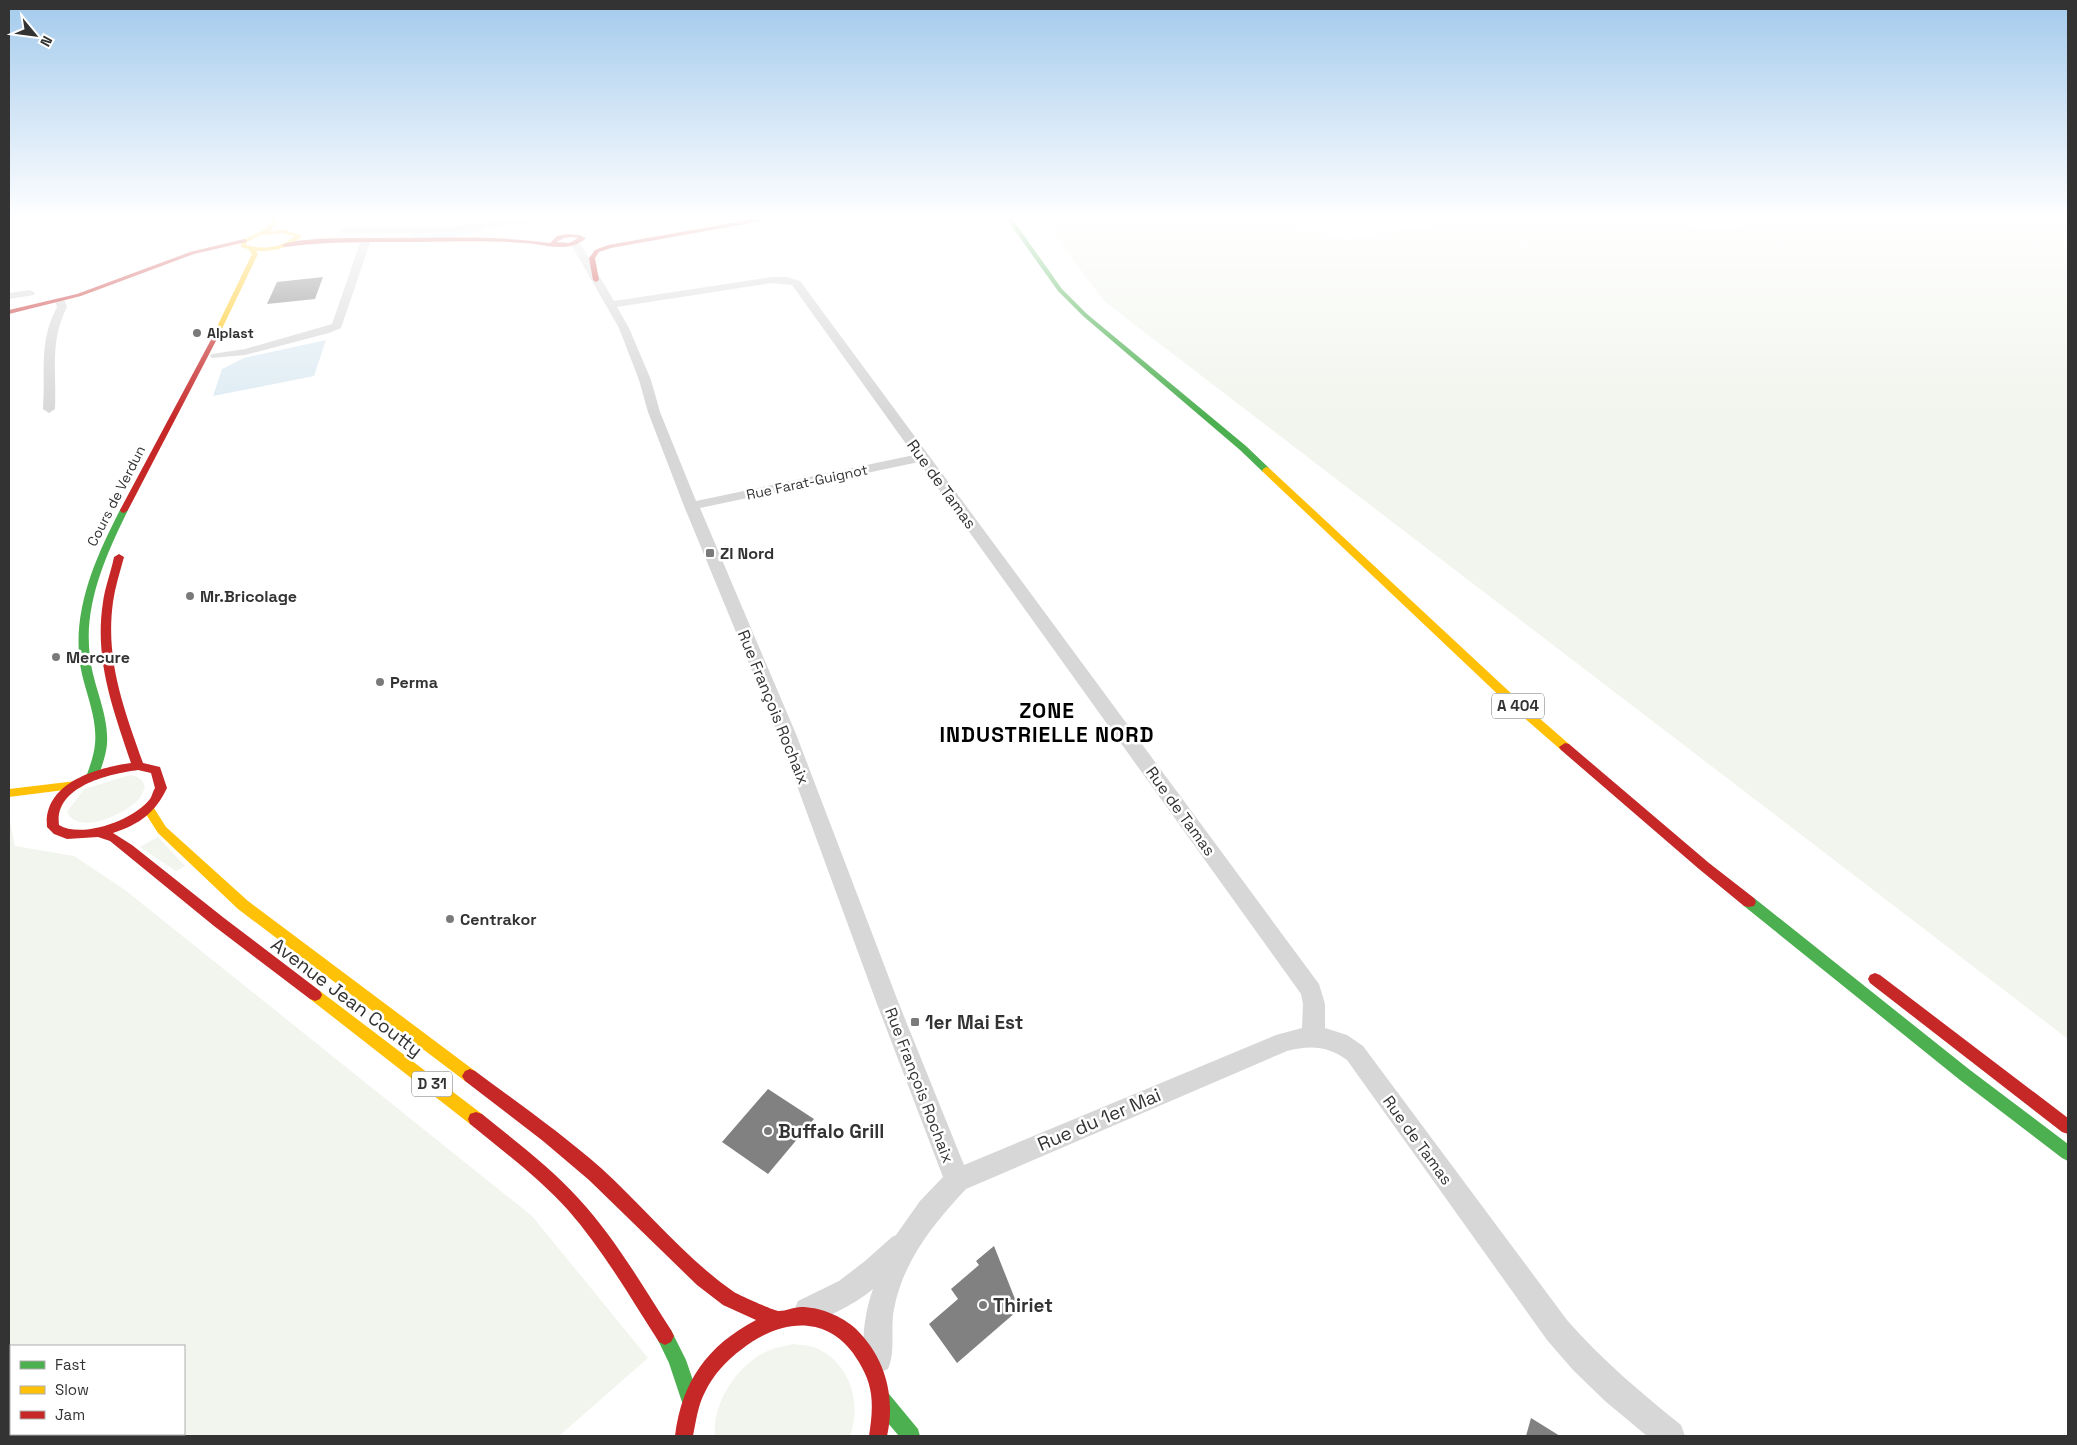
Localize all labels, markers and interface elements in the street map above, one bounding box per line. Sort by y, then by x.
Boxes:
north arrow [10,10,60,60]
text: N [36,33,57,50]
place label: Alplast [207,324,254,342]
marker: Alplast [191,327,203,339]
street label: Rue de Tamas [902,435,981,533]
street label: Cours de Verdun [83,443,149,549]
street label: Rue Farat-Guignot [745,460,869,504]
place label: ZI Nord [720,543,774,564]
marker: ZI Nord [704,547,716,559]
place label: Mr.Bricolage [200,586,297,607]
marker: Mr.Bricolage [184,590,196,602]
street label: Rue François Rochaix [733,627,814,788]
place label: Mercure [66,647,130,668]
marker: Mercure [50,651,62,663]
place label: Perma [390,672,438,693]
marker: Perma [374,676,386,688]
road number: A 404 [1492,694,1544,718]
district label: ZONE INDUSTRIELLE NORD [939,697,1155,748]
street label: Rue de Tamas [1141,762,1220,860]
place label: Centrakor [460,909,537,930]
marker: Centrakor [444,913,456,925]
street label: Avenue Jean Coutty [266,932,428,1063]
street label: Rue François Rochaix [880,1004,959,1166]
place label: 1er Mai Est [925,1010,1023,1035]
marker: 1er Mai Est [909,1016,921,1028]
road number: D 31 [412,1072,452,1096]
street label: Rue du 1er Mai [1034,1082,1165,1157]
street label: Rue de Tamas [1378,1091,1457,1189]
place label: Buffalo Grill [778,1119,884,1144]
marker: Buffalo Grill [762,1125,774,1137]
place label: Thiriet [993,1293,1053,1318]
marker: Thiriet [977,1299,989,1311]
legend [10,1345,185,1435]
text: Fast [55,1355,86,1374]
text: Slow [55,1380,89,1399]
text: Jam [55,1405,85,1424]

